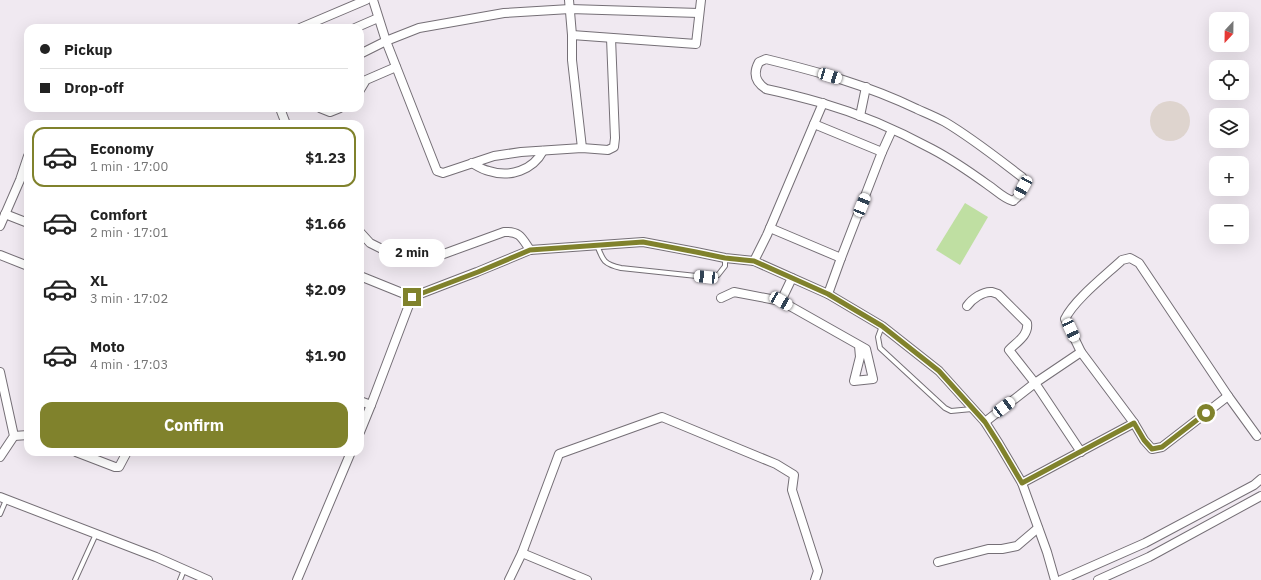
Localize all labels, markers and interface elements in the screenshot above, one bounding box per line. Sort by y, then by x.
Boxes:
north arrow [1209,12,1249,52]
map controls [1209,12,1249,244]
text: Pickup [64,40,112,59]
button: locate [1209,60,1249,100]
car [817,67,843,85]
text: Drop-off [64,78,124,97]
button: layers [1209,108,1249,148]
icon: car [42,139,78,175]
text: Economy [90,139,154,158]
text: $1.23 [305,148,346,167]
button: + [1209,156,1249,196]
text: 1 min · 17:00 [90,158,168,175]
car [1012,174,1034,200]
car [852,192,872,218]
button: − [1209,204,1249,244]
icon: car [42,205,78,241]
text: Comfort [90,205,147,224]
text: $1.66 [305,214,346,233]
text: 2 min · 17:01 [90,224,168,241]
callout: 2 min [379,239,445,267]
text: 2 min [395,244,429,261]
car [693,270,719,284]
icon: car [42,271,78,307]
text: XL [90,271,108,290]
text: $2.09 [305,280,346,299]
route end [403,288,421,306]
text: 3 min · 17:02 [90,290,168,307]
car [768,290,794,312]
car [1060,317,1082,343]
icon: car [42,337,78,373]
text: Moto [90,337,125,356]
text: $1.90 [305,346,346,365]
text: 4 min · 17:03 [90,356,168,373]
car [991,395,1017,419]
button: Confirm [40,402,348,448]
route start [1197,404,1215,422]

